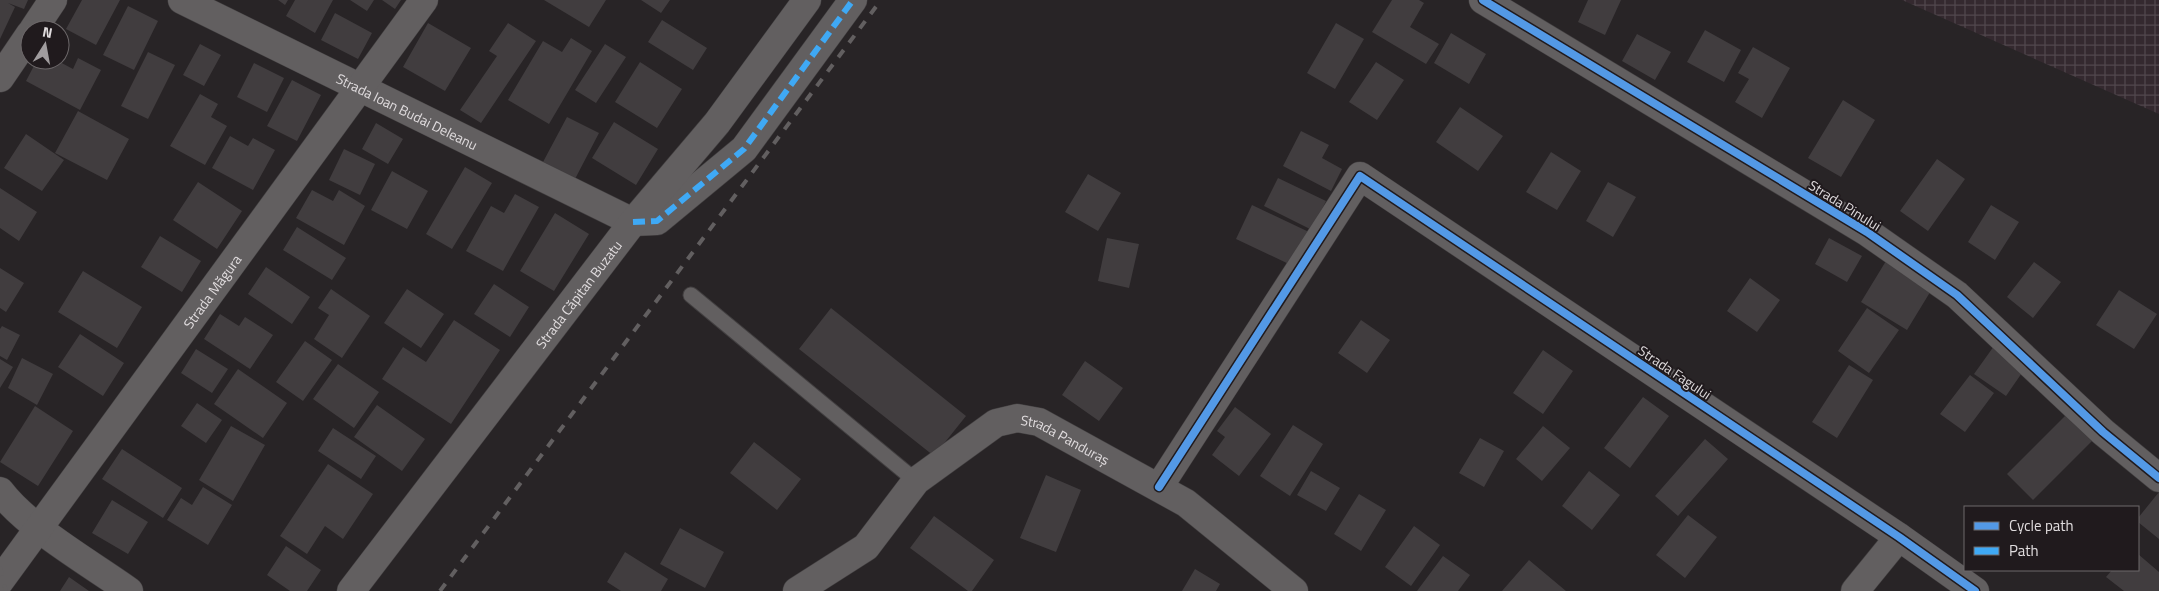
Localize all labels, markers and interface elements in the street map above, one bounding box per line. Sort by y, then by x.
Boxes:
north arrow [20,20,70,70]
text: N [41,21,54,43]
street label: Strada Ioan Budai Deleanu [333,67,481,155]
street label: Strada Pinului [1805,174,1885,236]
street label: Strada Căpitan Buzatu [530,235,626,352]
street label: Strada Măgura [177,250,246,332]
street label: Strada Fagului [1634,340,1716,404]
street label: Strada Panduraș [1019,408,1114,470]
legend [1964,506,2139,571]
text: Cycle path [2009,514,2074,537]
text: Path [2009,539,2039,562]

